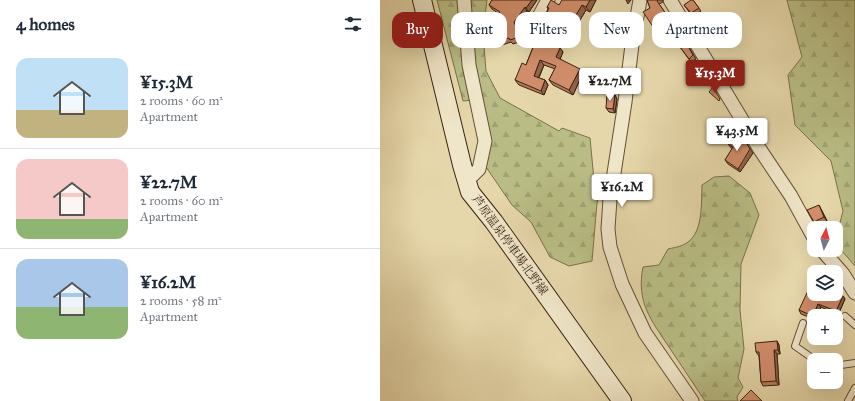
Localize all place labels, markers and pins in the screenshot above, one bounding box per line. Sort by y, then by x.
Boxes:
pin: ¥15.3M [682,60,748,94]
pin: ¥22.7M [577,68,643,102]
pin: ¥43.5M [704,118,770,152]
pin: ¥16.2M [589,174,655,208]

